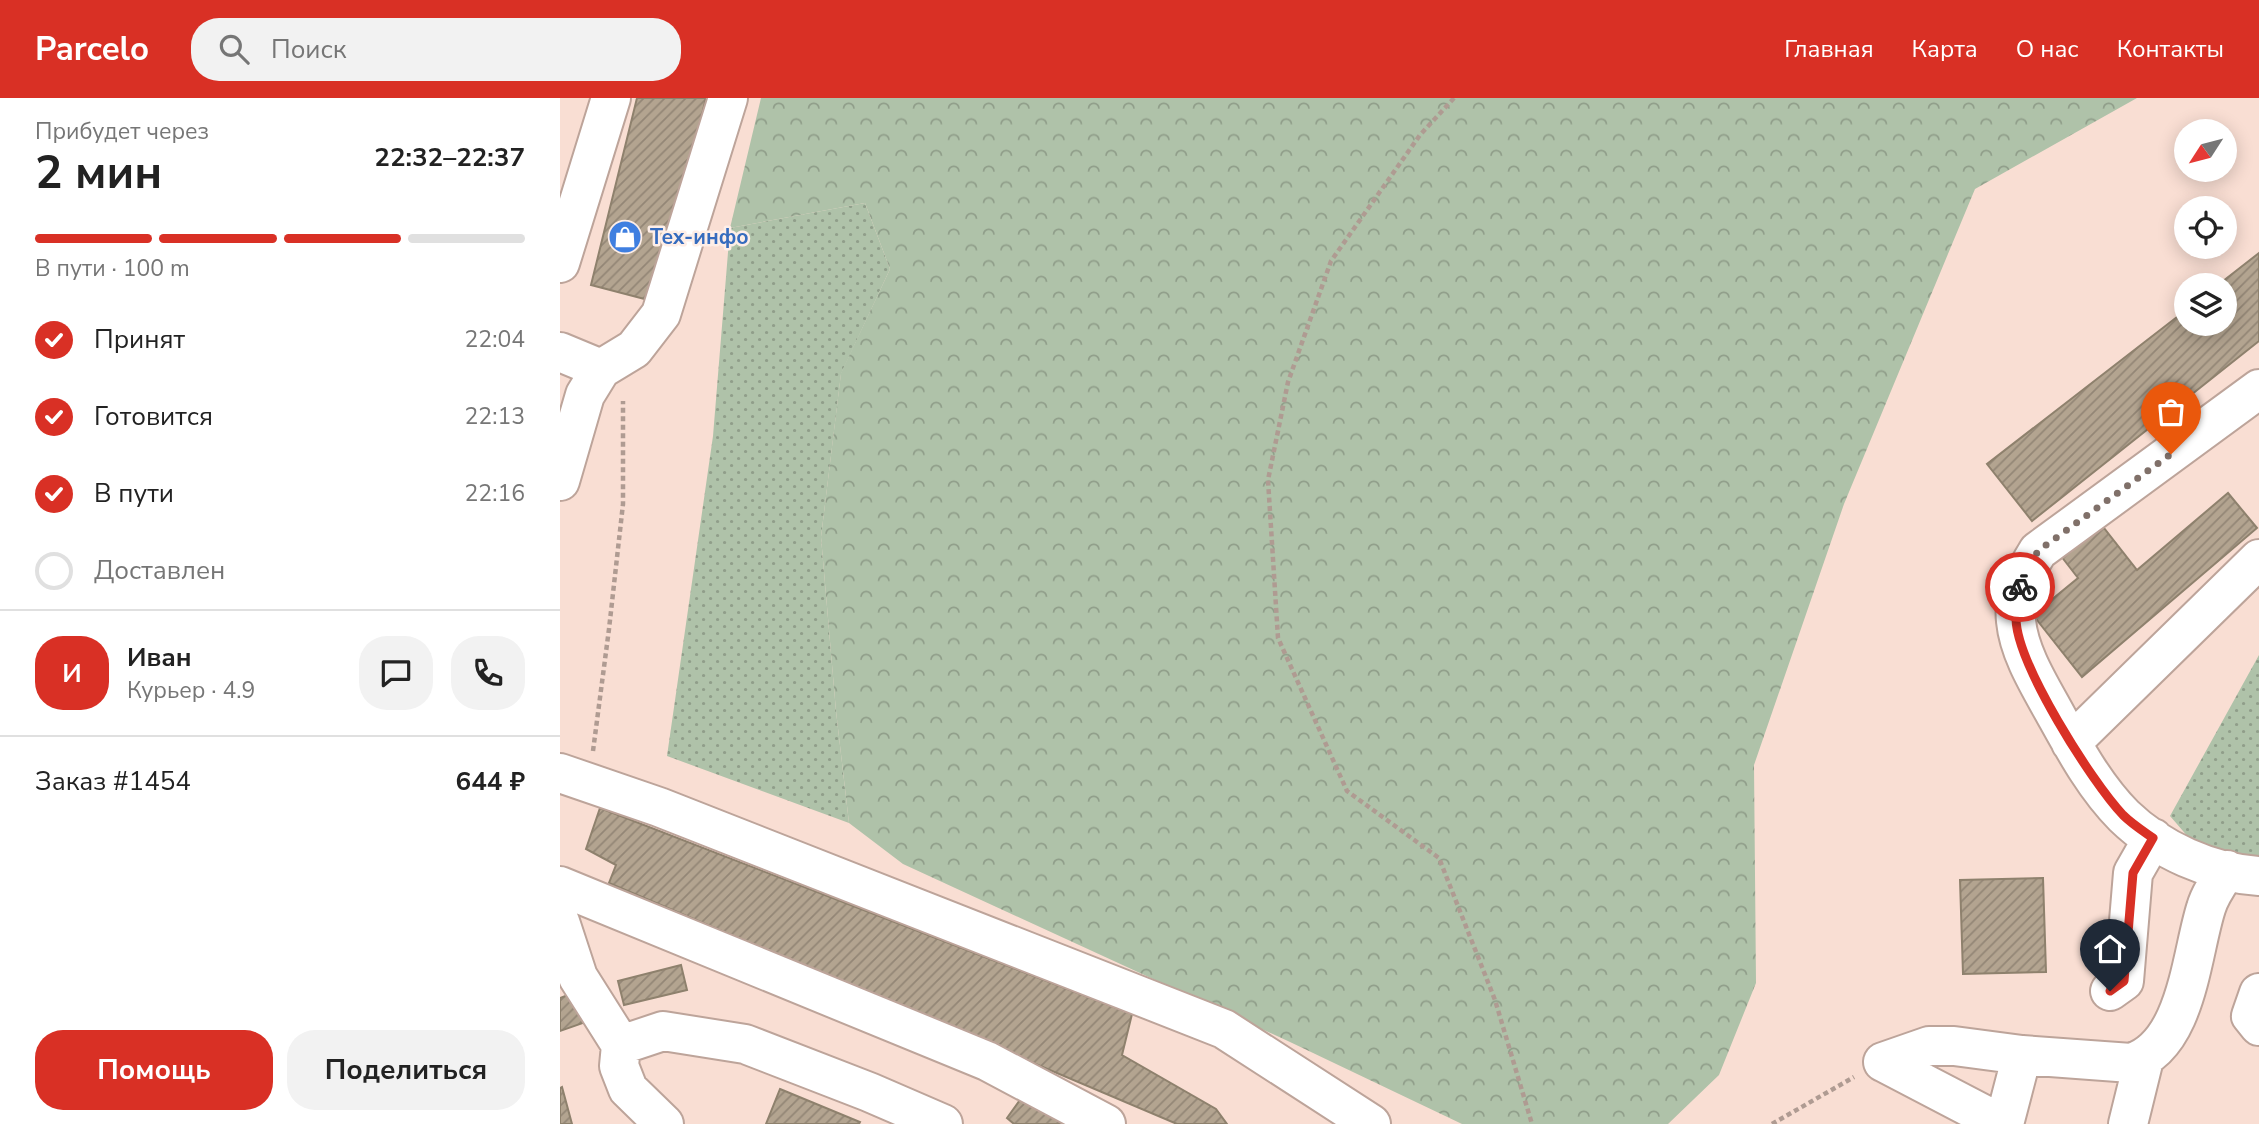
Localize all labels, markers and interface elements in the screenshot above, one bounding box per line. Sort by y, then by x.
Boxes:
search box [191,18,681,81]
text: Parcelo [35,27,149,72]
icon: search [215,30,253,68]
text: Поиск [271,32,347,67]
text: Главная [1784,33,1874,65]
text: Карта [1912,33,1978,65]
text: О нас [2016,33,2079,65]
text: Контакты [2117,33,2224,65]
text: Прибудет через [35,116,209,147]
north arrow [2174,119,2236,182]
map controls [2174,119,2237,336]
text: 22:32–22:37 [374,140,525,175]
text: 2 мин [35,141,162,204]
button: locate [2174,196,2237,259]
shop icon: Тех-инфо [606,218,644,256]
place label: Тех-инфо [650,223,749,251]
text: В пути · 100 m [35,253,190,284]
button: layers [2174,273,2237,336]
icon: check [35,321,73,359]
text: Принят [94,322,185,357]
text: 22:04 [465,324,525,355]
pin [2141,382,2201,454]
icon: bag [2152,393,2190,431]
icon: check [35,398,73,436]
text: Готовится [94,399,213,434]
text: 22:13 [465,401,525,432]
icon: check [35,475,73,513]
text: В пути [94,476,174,511]
text: 22:16 [465,478,525,509]
courier [1985,552,2055,622]
text: Доставлен [94,553,225,588]
icon: bike [2001,568,2039,606]
button: chat [359,636,433,710]
button: phone [451,636,525,710]
text: Иван [127,640,192,675]
text: И [62,656,82,691]
text: Курьер · 4.9 [127,675,255,706]
text: Заказ #1454 [35,764,191,799]
text: 644 ₽ [456,764,525,799]
pin [2080,919,2140,991]
icon: home [2091,930,2129,968]
button: Помощь [35,1030,273,1110]
button: Поделиться [287,1030,525,1110]

